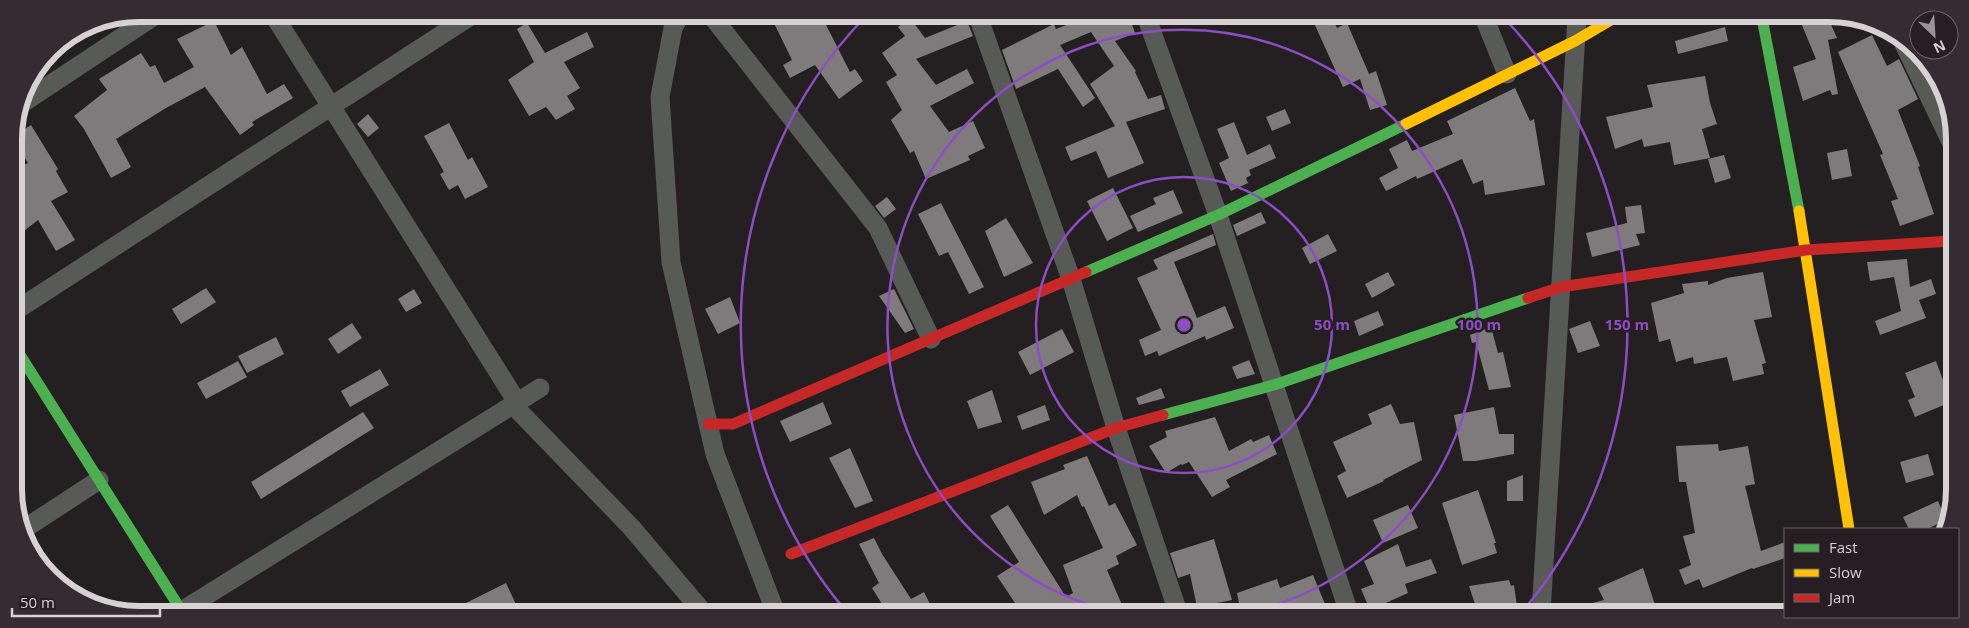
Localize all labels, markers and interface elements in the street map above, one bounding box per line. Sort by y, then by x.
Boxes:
north arrow [1909,10,1959,60]
text: N [1931,36,1949,58]
text: 50 m [1314,314,1350,334]
text: 100 m [1457,314,1501,334]
text: 150 m [1605,314,1649,334]
centre of rings [1175,316,1193,334]
legend [1784,528,1959,618]
text: Fast [1829,537,1858,557]
text: Slow [1829,562,1862,582]
scale bar [12,586,160,618]
text: Jam [1827,587,1855,607]
text: 50 m [20,592,55,612]

